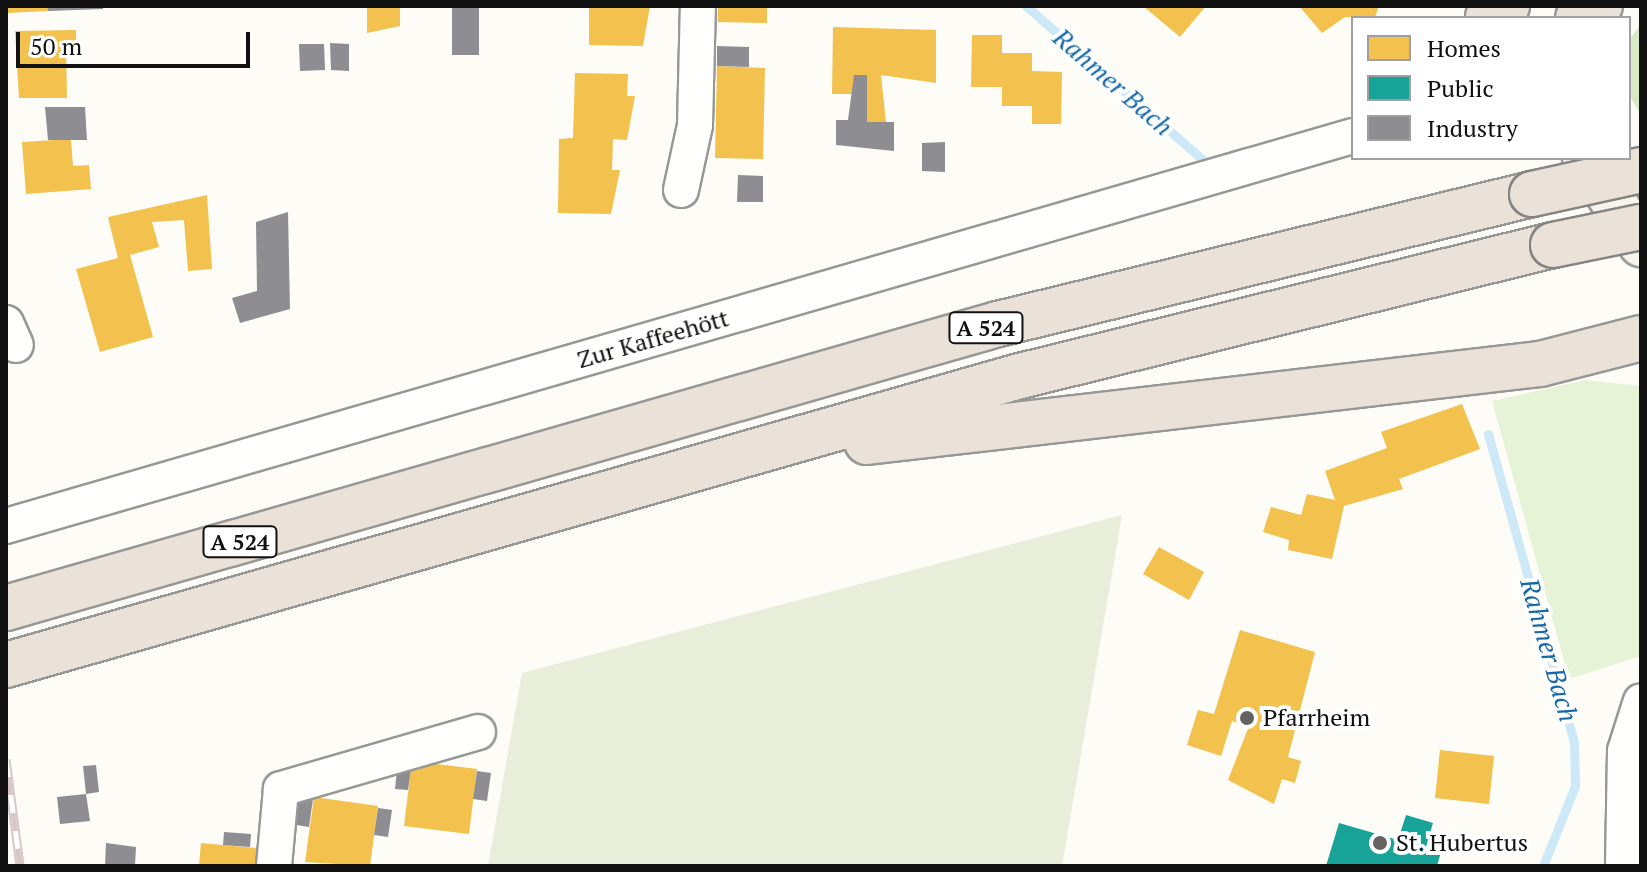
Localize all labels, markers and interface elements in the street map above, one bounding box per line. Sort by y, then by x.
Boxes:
scale bar [20,16,254,66]
legend [1351,16,1631,160]
water label: Rahmer Bach [1047,22,1179,142]
text: 50 m [30,30,82,62]
text: Homes [1427,32,1501,64]
text: Public [1427,72,1494,104]
text: Industry [1427,112,1518,144]
street label: Zur Kaffeehött [574,304,732,374]
road number: A 524 [948,310,1024,346]
road number: A 524 [202,524,278,560]
water label: Rahmer Bach [1514,575,1584,725]
place label: Pfarrheim [1263,704,1370,732]
marker: Pfarrheim [1238,709,1256,727]
place label: St. Hubertus [1396,829,1529,857]
marker: St. Hubertus [1371,834,1389,852]

